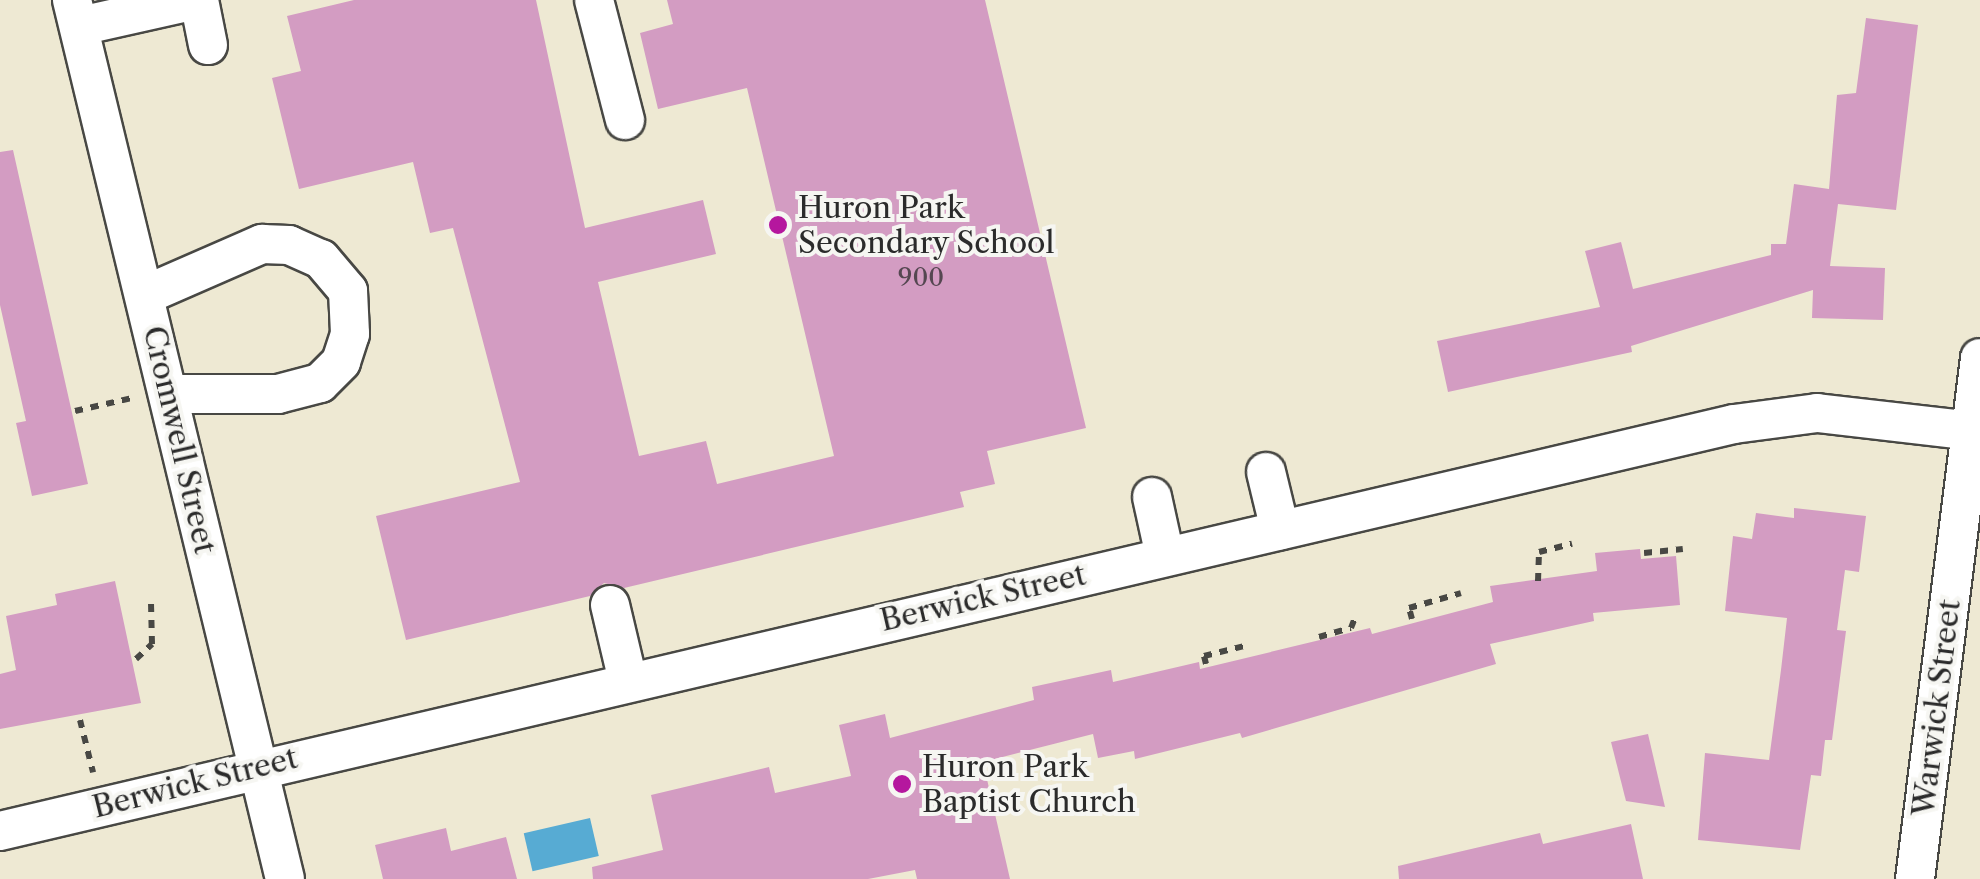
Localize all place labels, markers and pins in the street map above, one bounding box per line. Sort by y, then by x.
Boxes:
place label: Huron Park Secondary School [798,190,1055,260]
marker: Huron Park Secondary School [767,214,789,236]
place label: Huron Park Baptist Church [922,749,1136,820]
marker: Huron Park Baptist Church [891,773,913,795]

